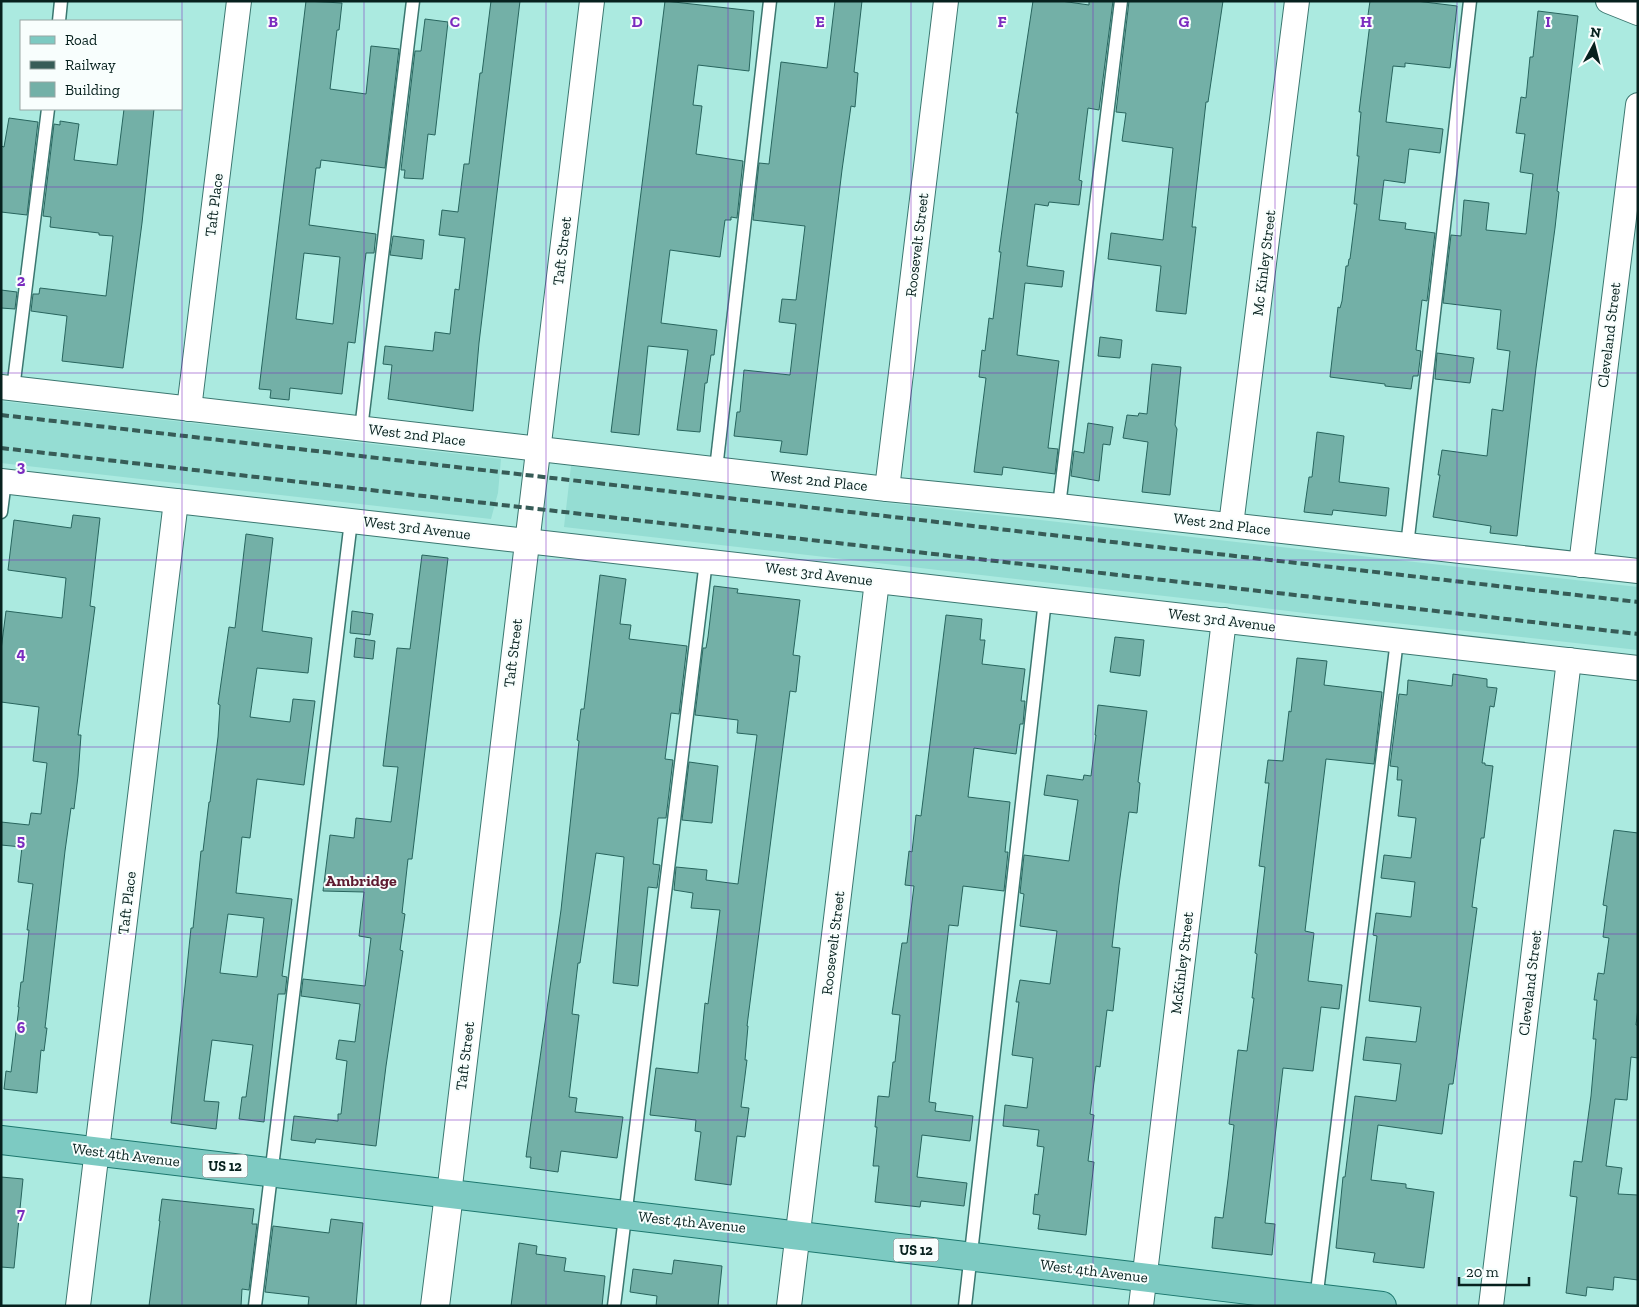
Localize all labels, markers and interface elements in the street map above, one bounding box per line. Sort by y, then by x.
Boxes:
text: B [268,12,278,31]
text: C [450,12,460,31]
text: D [631,12,643,31]
text: E [815,12,825,31]
text: F [997,12,1007,31]
text: G [1179,12,1190,31]
text: H [1360,12,1372,31]
text: I [1545,12,1551,31]
legend [20,20,182,110]
north arrow [1569,20,1619,70]
text: N [1589,24,1602,42]
text: Road [65,31,98,49]
text: Railway [65,56,116,74]
text: Building [65,81,120,99]
street label: Taft Place [201,172,227,238]
street label: Roosevelt Street [902,191,932,298]
street label: Mc Kinley Street [1249,209,1279,317]
street label: Taft Street [549,215,575,287]
text: 2 [17,271,26,290]
street label: Cleveland Street [1594,281,1624,389]
street label: West 2nd Place [367,420,467,450]
text: 3 [17,457,26,476]
street label: West 2nd Place [769,467,869,495]
street label: West 2nd Place [1172,509,1272,539]
street label: West 3rd Avenue [362,512,472,544]
street label: West 3rd Avenue [764,558,874,590]
street label: West 3rd Avenue [1167,604,1277,636]
street label: Taft Street [500,617,526,689]
text: 4 [16,644,26,663]
text: 5 [17,831,25,850]
street label: Taft Place [114,870,140,936]
district label: Ambridge [325,871,397,890]
street label: Roosevelt Street [818,889,848,996]
street label: McKinley Street [1167,910,1197,1015]
street label: Cleveland Street [1515,929,1545,1037]
text: 6 [17,1018,26,1037]
street label: Taft Street [452,1020,478,1092]
street label: West 4th Avenue [71,1139,181,1171]
road number: US 12 [202,1154,248,1178]
text: 7 [17,1204,25,1223]
street label: West 4th Avenue [637,1207,747,1237]
road number: US 12 [894,1238,938,1262]
scale bar [1459,1254,1529,1286]
street label: West 4th Avenue [1039,1255,1149,1287]
text: 20 m [1466,1263,1499,1281]

